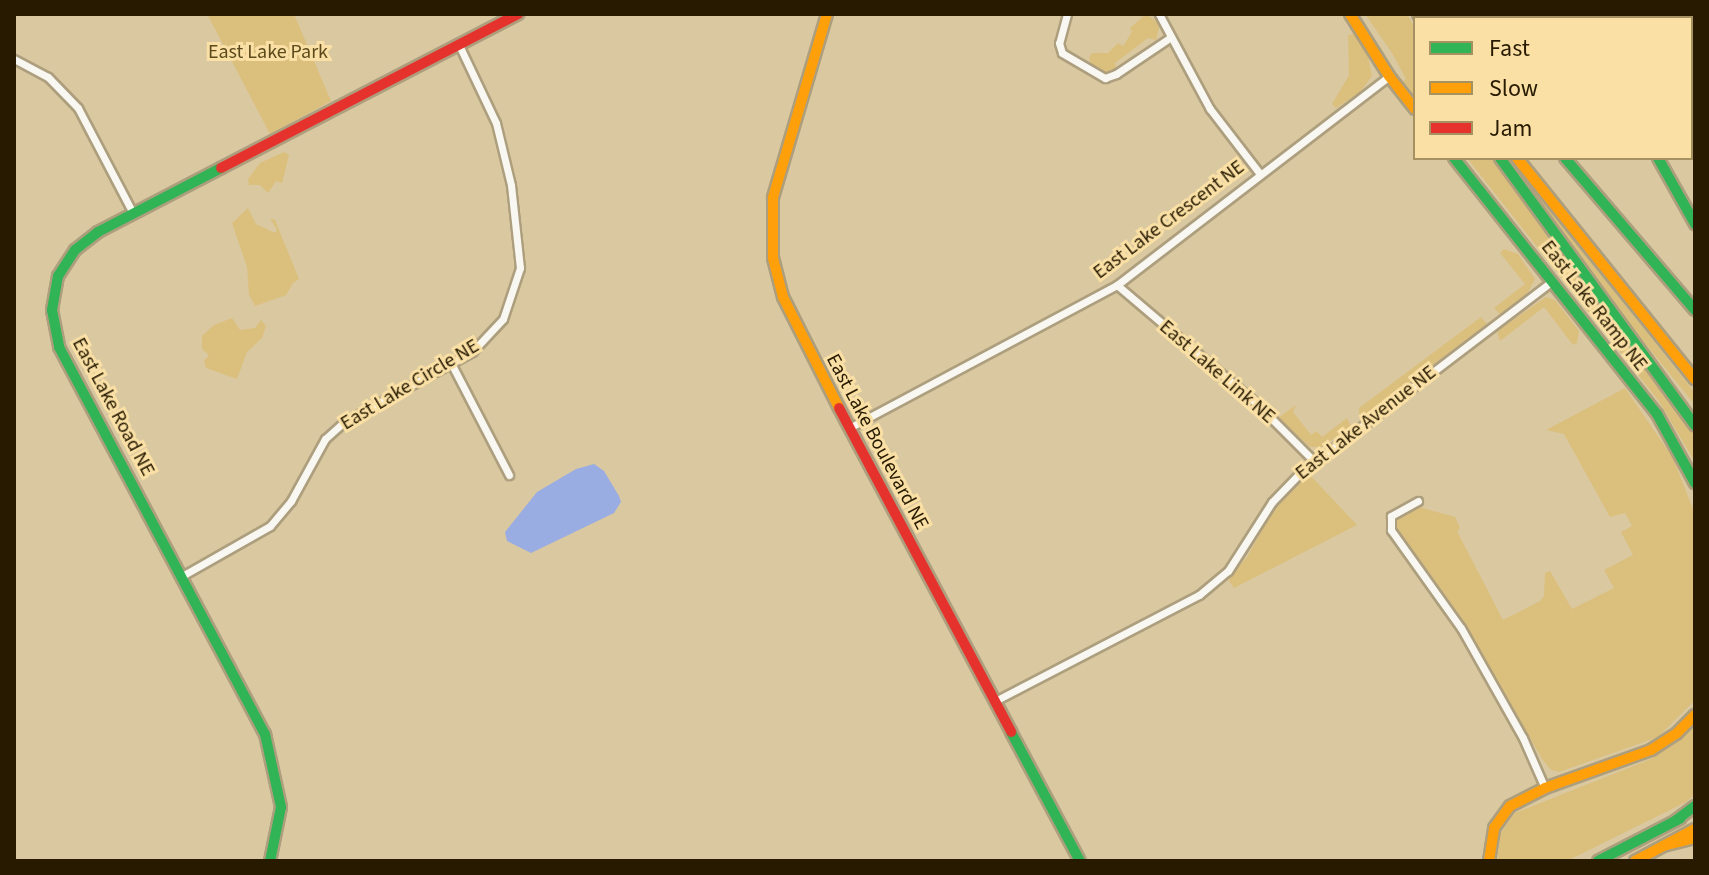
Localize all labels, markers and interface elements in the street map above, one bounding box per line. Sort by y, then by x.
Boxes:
legend [1413,16,1693,160]
text: Fast [1489,31,1530,66]
park label: East Lake Park [208,40,328,64]
text: Slow [1489,71,1538,106]
text: Jam [1489,111,1533,146]
street label: East Lake Crescent NE [1089,155,1249,285]
street label: East Lake Ramp NE [1536,236,1652,376]
street label: East Lake Link NE [1154,315,1280,429]
street label: East Lake Road NE [66,334,160,480]
street label: East Lake Circle NE [336,334,484,436]
street label: East Lake Boulevard NE [820,350,934,534]
street label: East Lake Avenue NE [1291,361,1441,485]

